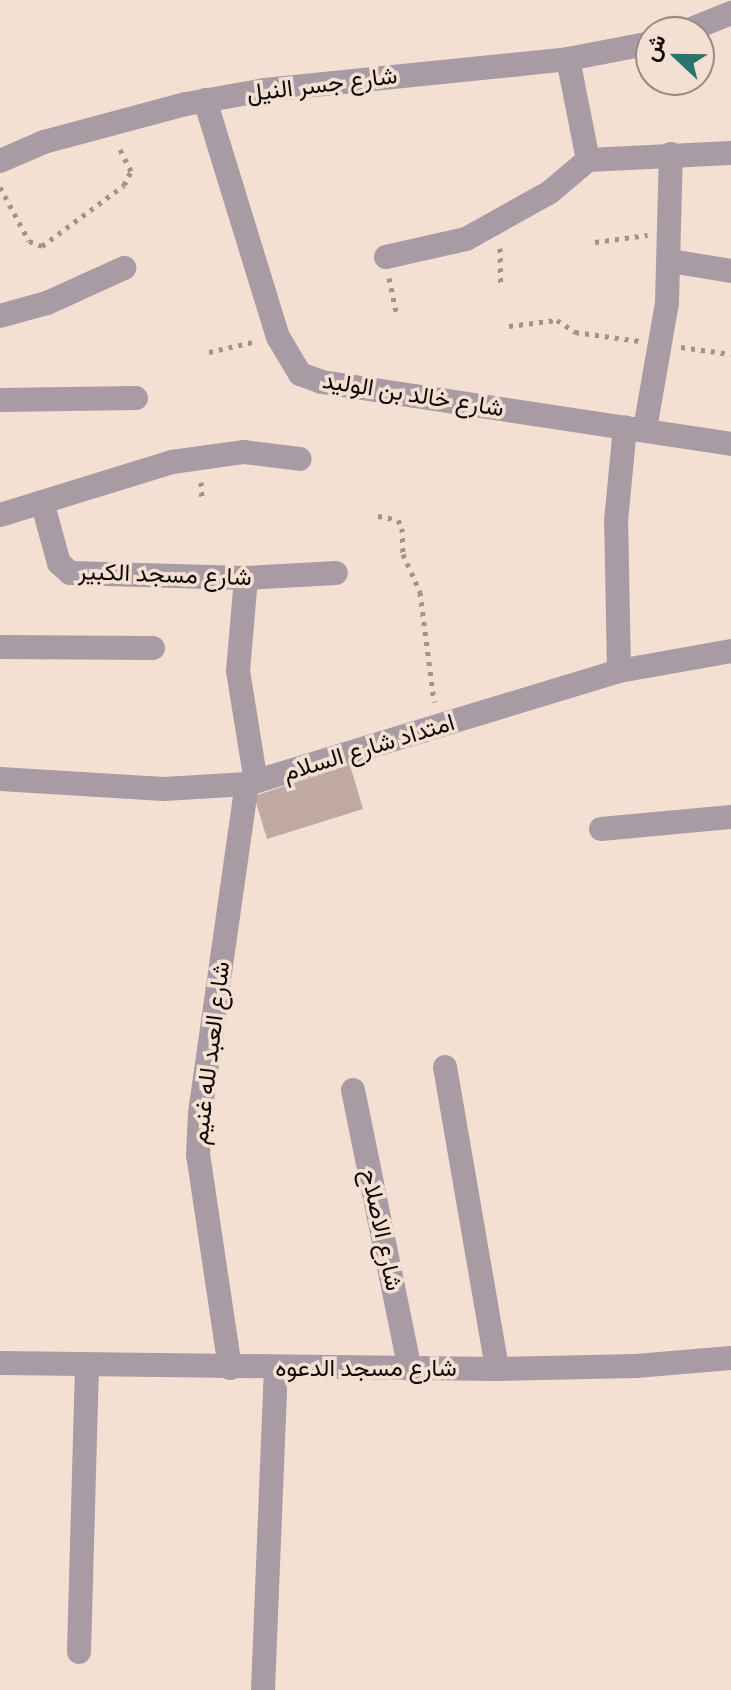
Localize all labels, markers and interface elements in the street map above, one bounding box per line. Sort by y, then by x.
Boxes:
north arrow [635,16,715,96]
text: ش [637,30,672,65]
street label: شارع جسر النيل [245,61,399,109]
street label: شارع خالد بن الوليد [320,366,506,424]
street label: شارع مسجد الكبير [78,558,252,592]
street label: امتداد شارع السلام [280,708,458,788]
street label: شارع العبد لله غنيم [185,960,237,1146]
street label: شارع الاصلاح [354,1167,408,1293]
street label: شارع مسجد الدعوه [275,1355,457,1383]

